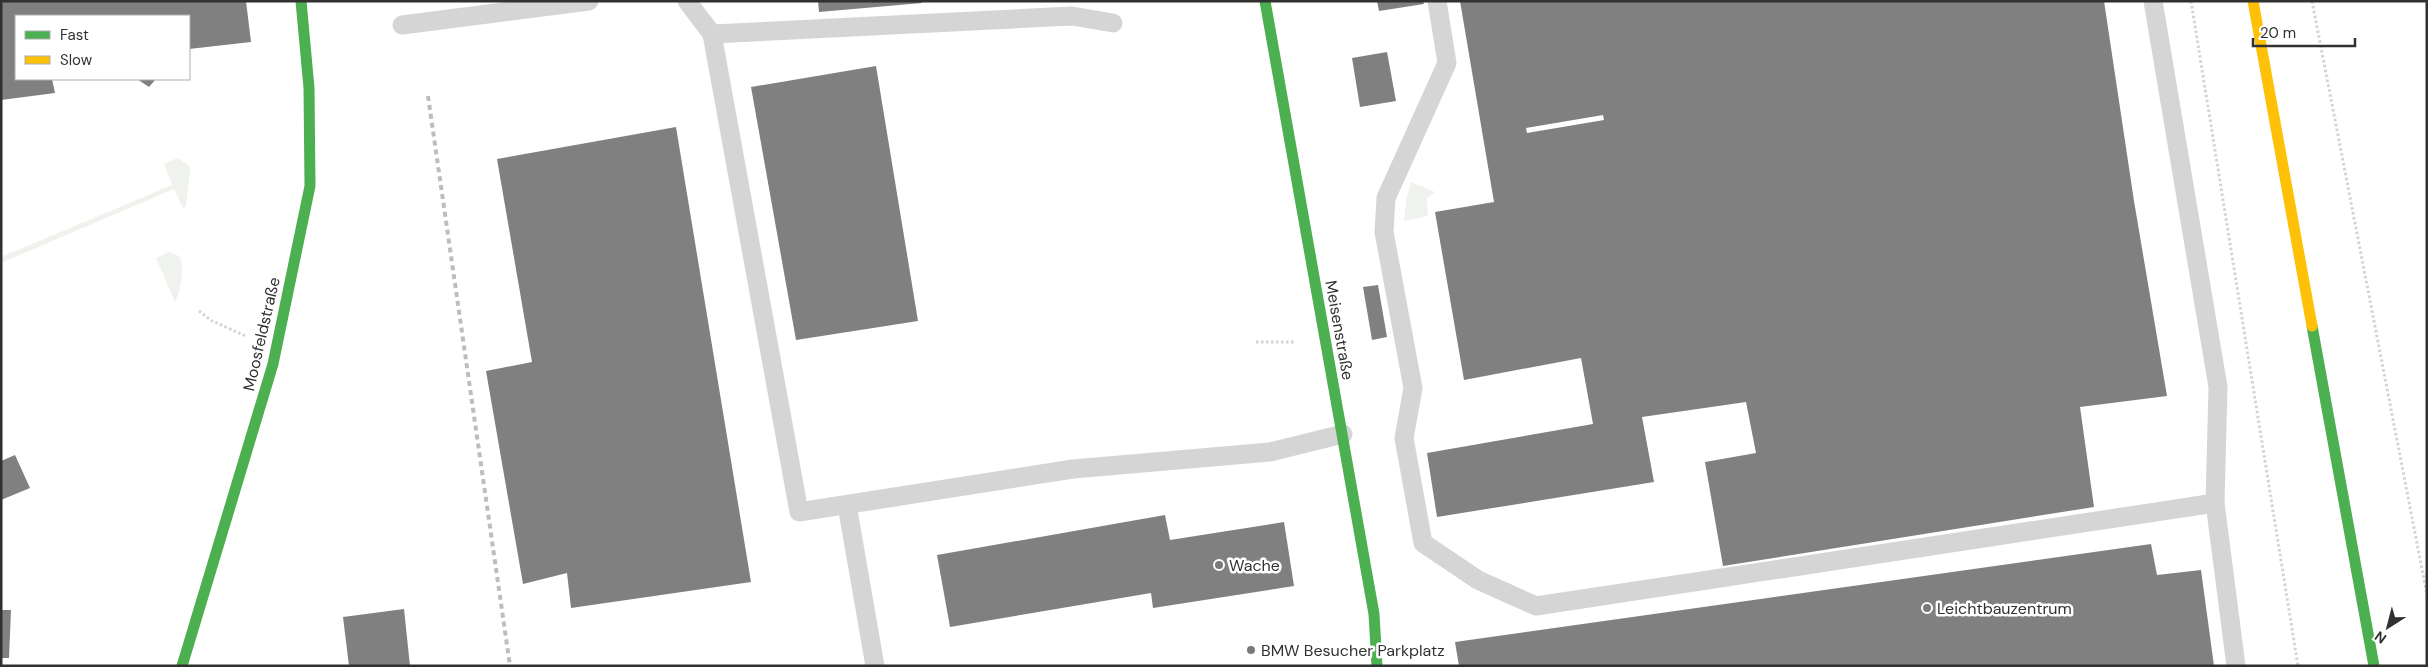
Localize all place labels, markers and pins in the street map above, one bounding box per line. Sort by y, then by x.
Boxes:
place label: Wache [1229,555,1280,576]
marker: Wache [1213,559,1225,571]
place label: Leichtbauzentrum [1937,598,2072,619]
marker: Leichtbauzentrum [1921,602,1933,614]
place label: BMW Besucher Parkplatz [1261,640,1445,661]
marker: BMW Besucher Parkplatz [1245,644,1257,656]

